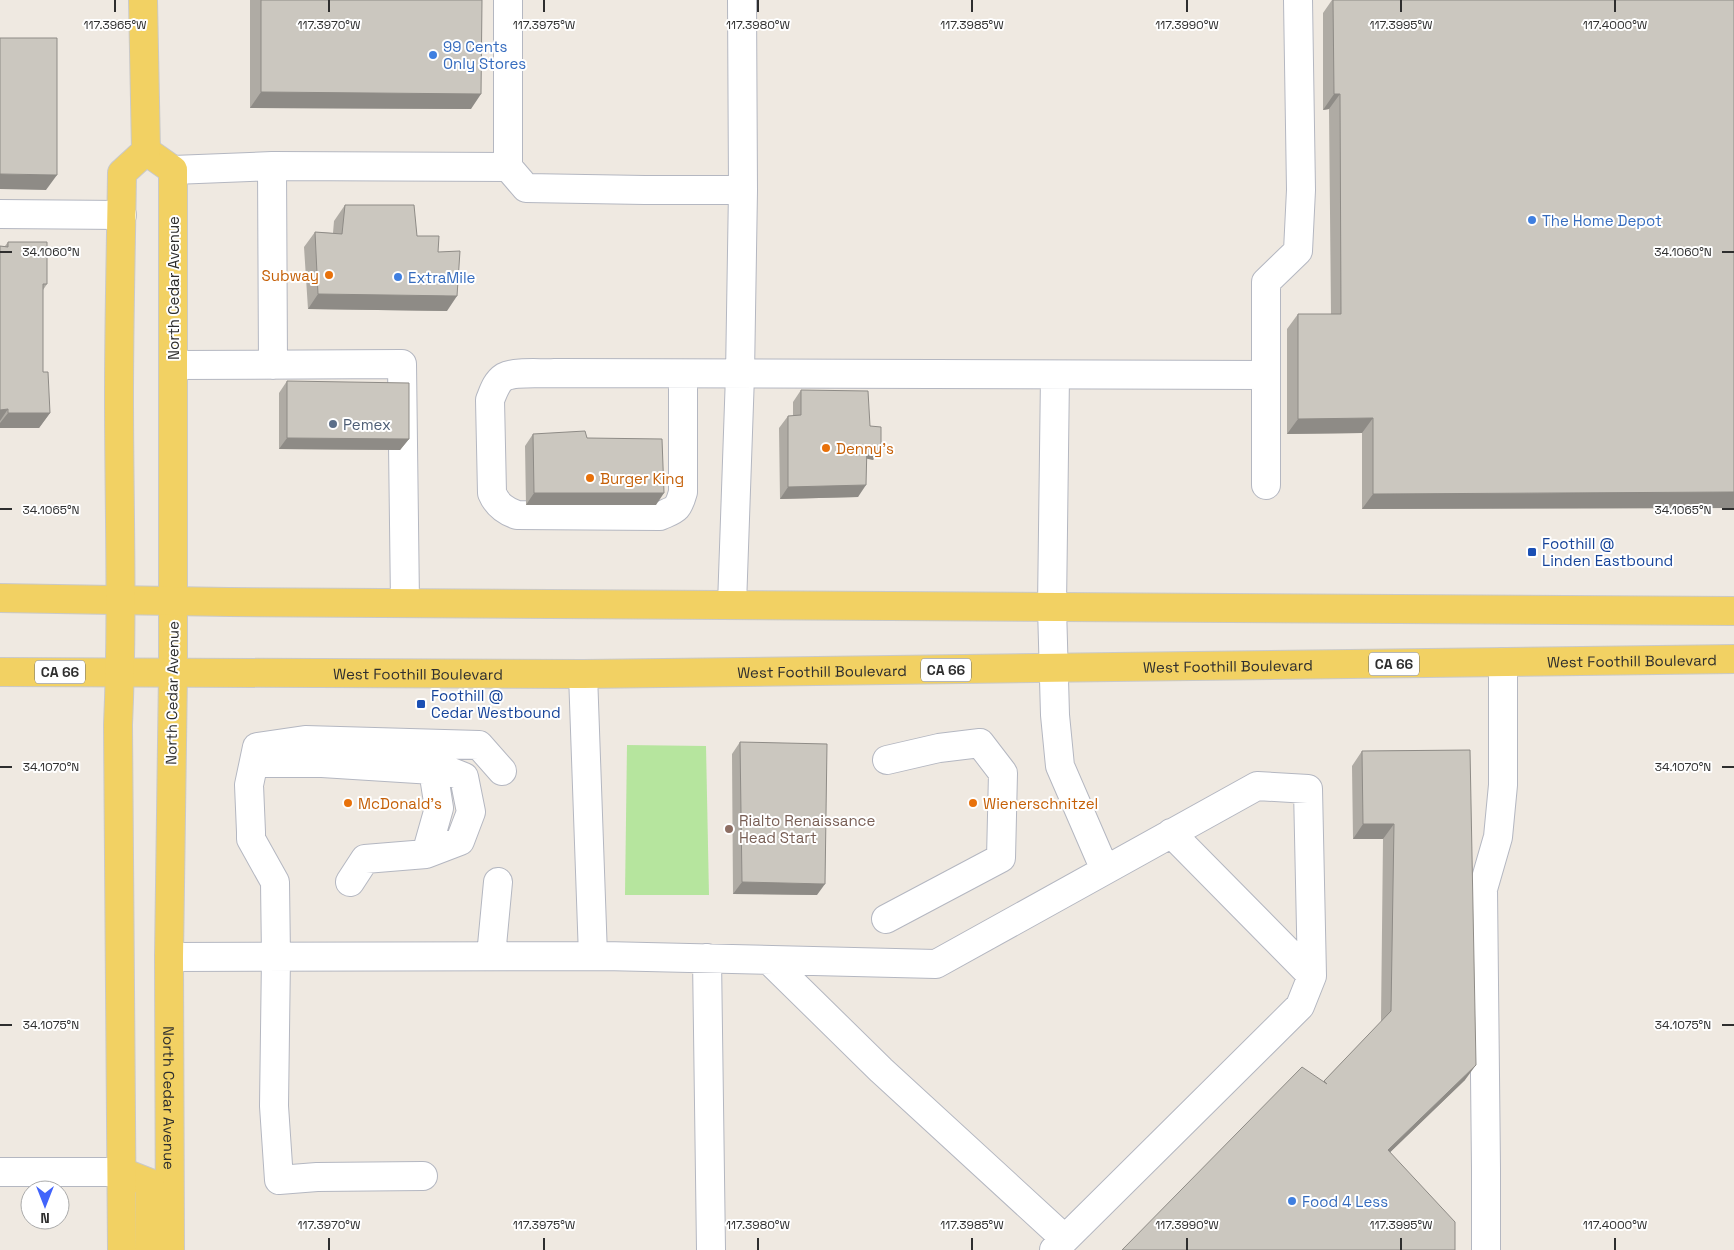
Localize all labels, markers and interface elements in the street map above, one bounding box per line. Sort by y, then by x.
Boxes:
text: 117.3965°W [83,17,147,33]
text: 117.3970°W [298,17,361,33]
text: 117.3975°W [513,17,576,33]
text: 117.3980°W [726,17,790,33]
text: 117.3985°W [940,17,1004,33]
text: 117.3990°W [1155,17,1219,33]
text: 117.3995°W [1369,17,1433,33]
text: 117.4000°W [1583,17,1648,33]
place label: 99 Cents Only Stores [443,37,526,73]
marker: 99 Cents Only Stores [427,49,439,61]
place label: The Home Depot [1542,211,1662,230]
marker: The Home Depot [1526,214,1538,226]
street label: North Cedar Avenue [164,216,183,360]
text: 34.1060°N [22,244,80,260]
text: 34.1060°N [1654,244,1712,260]
place label: Subway [262,266,319,285]
place label: ExtraMile [408,268,476,287]
marker: Subway [323,269,335,281]
marker: ExtraMile [392,271,404,283]
place label: Pemex [343,415,391,434]
marker: Pemex [327,418,339,430]
place label: Denny's [836,439,894,458]
marker: Denny's [820,442,832,454]
place label: Burger King [600,469,684,488]
marker: Burger King [584,472,596,484]
text: 34.1065°N [22,502,80,518]
text: 34.1065°N [1654,502,1712,518]
place label: Foothill @ Linden Eastbound [1542,534,1673,570]
marker: Foothill @ Linden Eastbound [1526,546,1538,558]
street label: North Cedar Avenue [161,621,183,765]
street label: West Foothill Boulevard [1547,650,1717,671]
road number: CA 66 [1369,652,1419,676]
street label: West Foothill Boulevard [1143,655,1313,676]
road number: CA 66 [921,658,971,682]
road number: CA 66 [35,660,85,684]
street label: West Foothill Boulevard [737,660,907,681]
street label: West Foothill Boulevard [333,664,503,683]
place label: Foothill @ Cedar Westbound [431,686,561,722]
marker: Foothill @ Cedar Westbound [415,698,427,710]
text: 34.1070°N [23,759,79,775]
text: 34.1070°N [1655,759,1711,775]
place label: McDonald's [358,794,442,813]
place label: Wienerschnitzel [983,794,1098,813]
marker: McDonald's [342,797,354,809]
marker: Wienerschnitzel [967,797,979,809]
place label: Rialto Renaissance Head Start [739,811,876,847]
marker: Rialto Renaissance Head Start [723,823,735,835]
text: 34.1075°N [23,1017,79,1033]
text: 34.1075°N [1655,1017,1711,1033]
street label: North Cedar Avenue [160,1026,179,1170]
north arrow [20,1180,70,1230]
place label: Food 4 Less [1302,1192,1388,1211]
marker: Food 4 Less [1286,1195,1298,1207]
text: N [40,1209,50,1227]
text: 117.3970°W [298,1217,361,1233]
text: 117.3975°W [513,1217,576,1233]
text: 117.3980°W [726,1217,790,1233]
text: 117.3985°W [940,1217,1004,1233]
text: 117.3990°W [1155,1217,1219,1233]
text: 117.3995°W [1369,1217,1433,1233]
text: 117.4000°W [1583,1217,1648,1233]

